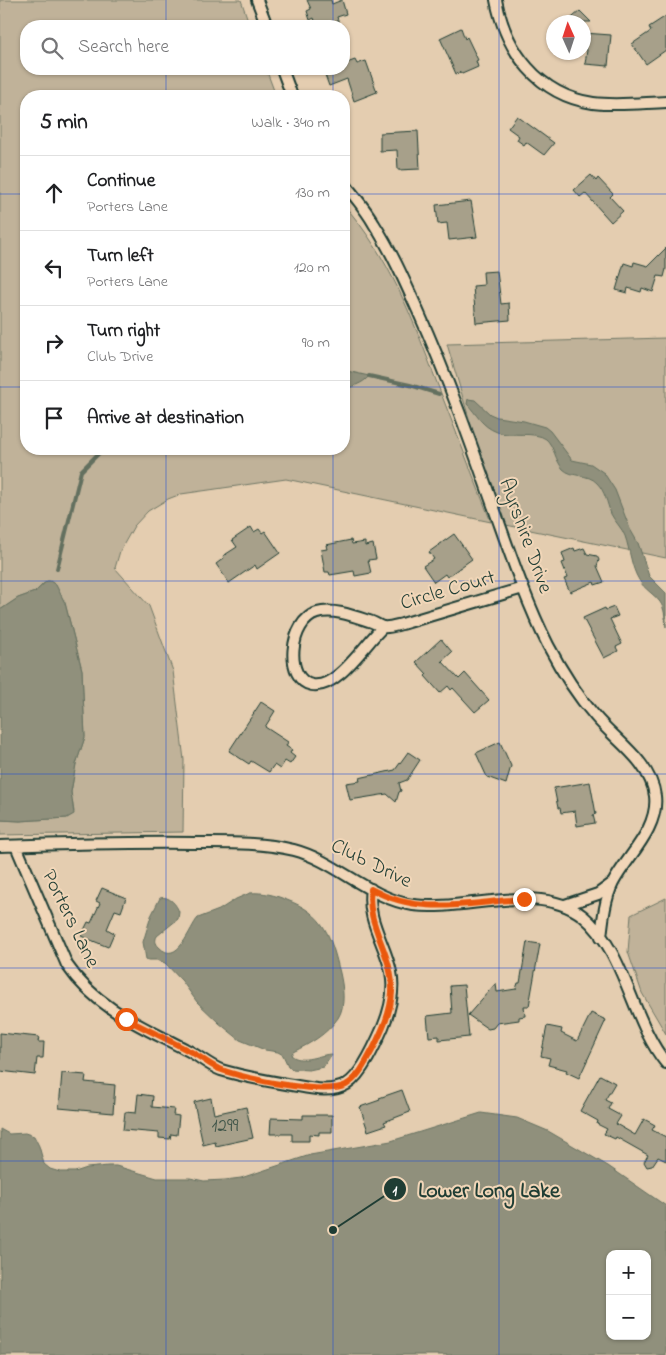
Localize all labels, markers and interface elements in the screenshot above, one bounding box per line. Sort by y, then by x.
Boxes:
north arrow [546,15,591,60]
search box [20,20,350,75]
icon: search [38,34,66,62]
text: Search here [78,34,169,61]
text: 5 min [40,108,88,138]
text: Walk · 340 m [251,111,330,135]
text: Continue [87,168,155,195]
icon: ahead [40,179,68,207]
text: 130 m [295,181,330,205]
text: Porters Lane [87,195,168,219]
text: Turn left [87,243,154,270]
icon: left [40,254,68,282]
text: 120 m [294,256,330,280]
text: Porters Lane [87,270,168,294]
text: Turn right [87,318,160,345]
icon: right [40,329,68,357]
text: 90 m [302,331,330,355]
text: Club Drive [87,345,153,369]
icon: arrive [40,404,68,432]
text: Arrive at destination [87,405,244,432]
street label: Ayrshire Drive [488,474,560,599]
street label: Circle Court [397,563,499,619]
street label: Club Drive [325,831,417,897]
street label: Porters Lane [33,865,107,974]
route end [513,888,536,911]
route start [115,1008,138,1031]
house number: 1299 [212,1113,239,1140]
callout: Lower Long Lake [383,1171,569,1208]
text: Lower Long Lake [418,1176,561,1209]
text: 1 [393,1180,398,1202]
map controls [606,1250,651,1340]
button: + [606,1250,651,1295]
button: − [606,1295,651,1340]

